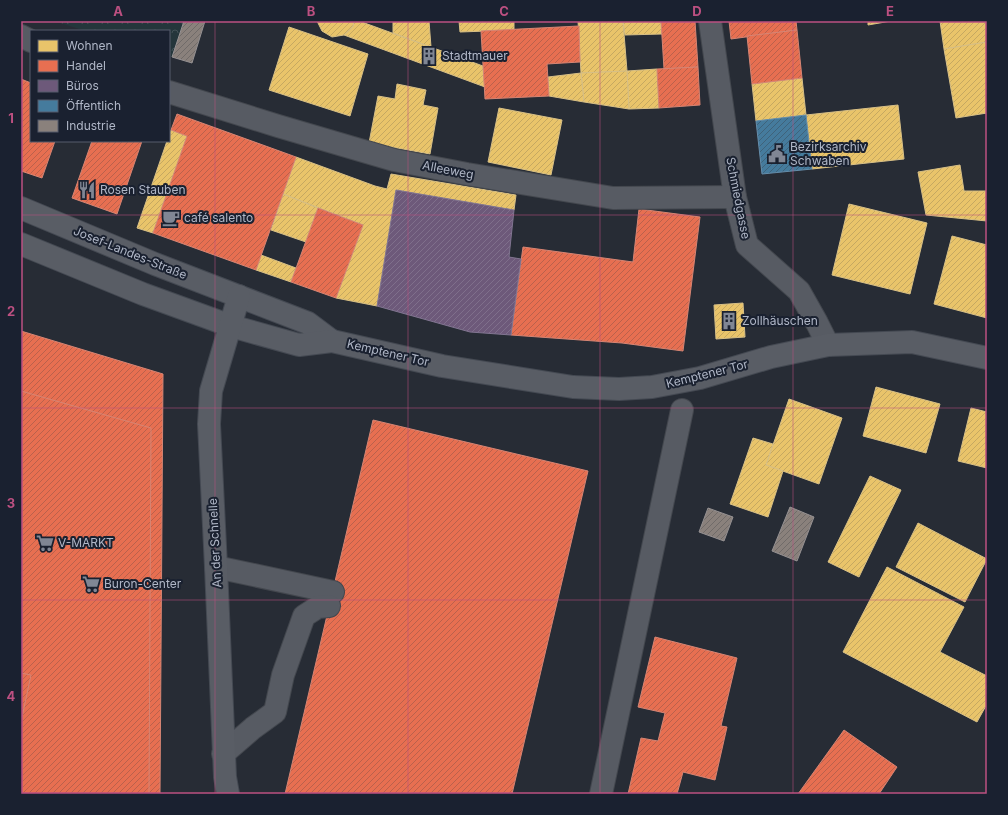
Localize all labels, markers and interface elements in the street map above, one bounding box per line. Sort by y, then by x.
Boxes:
text: A [113,3,123,19]
text: B [307,3,316,19]
text: C [499,3,509,19]
text: D [692,3,702,19]
text: E [886,3,894,19]
legend [30,30,170,142]
text: Wohnen [66,38,113,53]
building icon: Stadtmauer [419,46,439,66]
place label: Stadtmauer [442,48,508,63]
text: Handel [66,58,106,73]
text: Büros [66,78,99,93]
text: Öffentlich [66,98,121,113]
text: 1 [8,110,14,126]
text: Industrie [66,118,116,133]
place label: Bezirksarchiv Schwaben [790,139,867,168]
public building icon: Bezirksarchiv Schwaben [767,144,787,164]
street label: Schmiedgasse [723,156,754,240]
street label: Alleeweg [421,157,475,182]
restaurant icon: Rosen Stauben [77,180,97,200]
place label: Rosen Stauben [100,182,186,197]
cafe icon: café salento [161,208,181,228]
place label: café salento [184,210,253,225]
street label: Josef-Landes-Straße [71,223,189,282]
text: 2 [7,303,15,319]
building icon: Zollhäuschen [719,311,739,331]
place label: Zollhäuschen [742,313,818,328]
street label: Kemptener Tor [346,336,431,369]
street label: Kemptener Tor [664,356,750,391]
text: 3 [7,495,15,511]
street label: An der Schnelle [205,498,224,588]
supermarket icon: V-MARKT [35,533,55,553]
place label: V-MARKT [58,535,114,550]
supermarket icon: Buron-Center [81,574,101,594]
place label: Buron-Center [104,576,182,591]
text: 4 [7,688,16,704]

